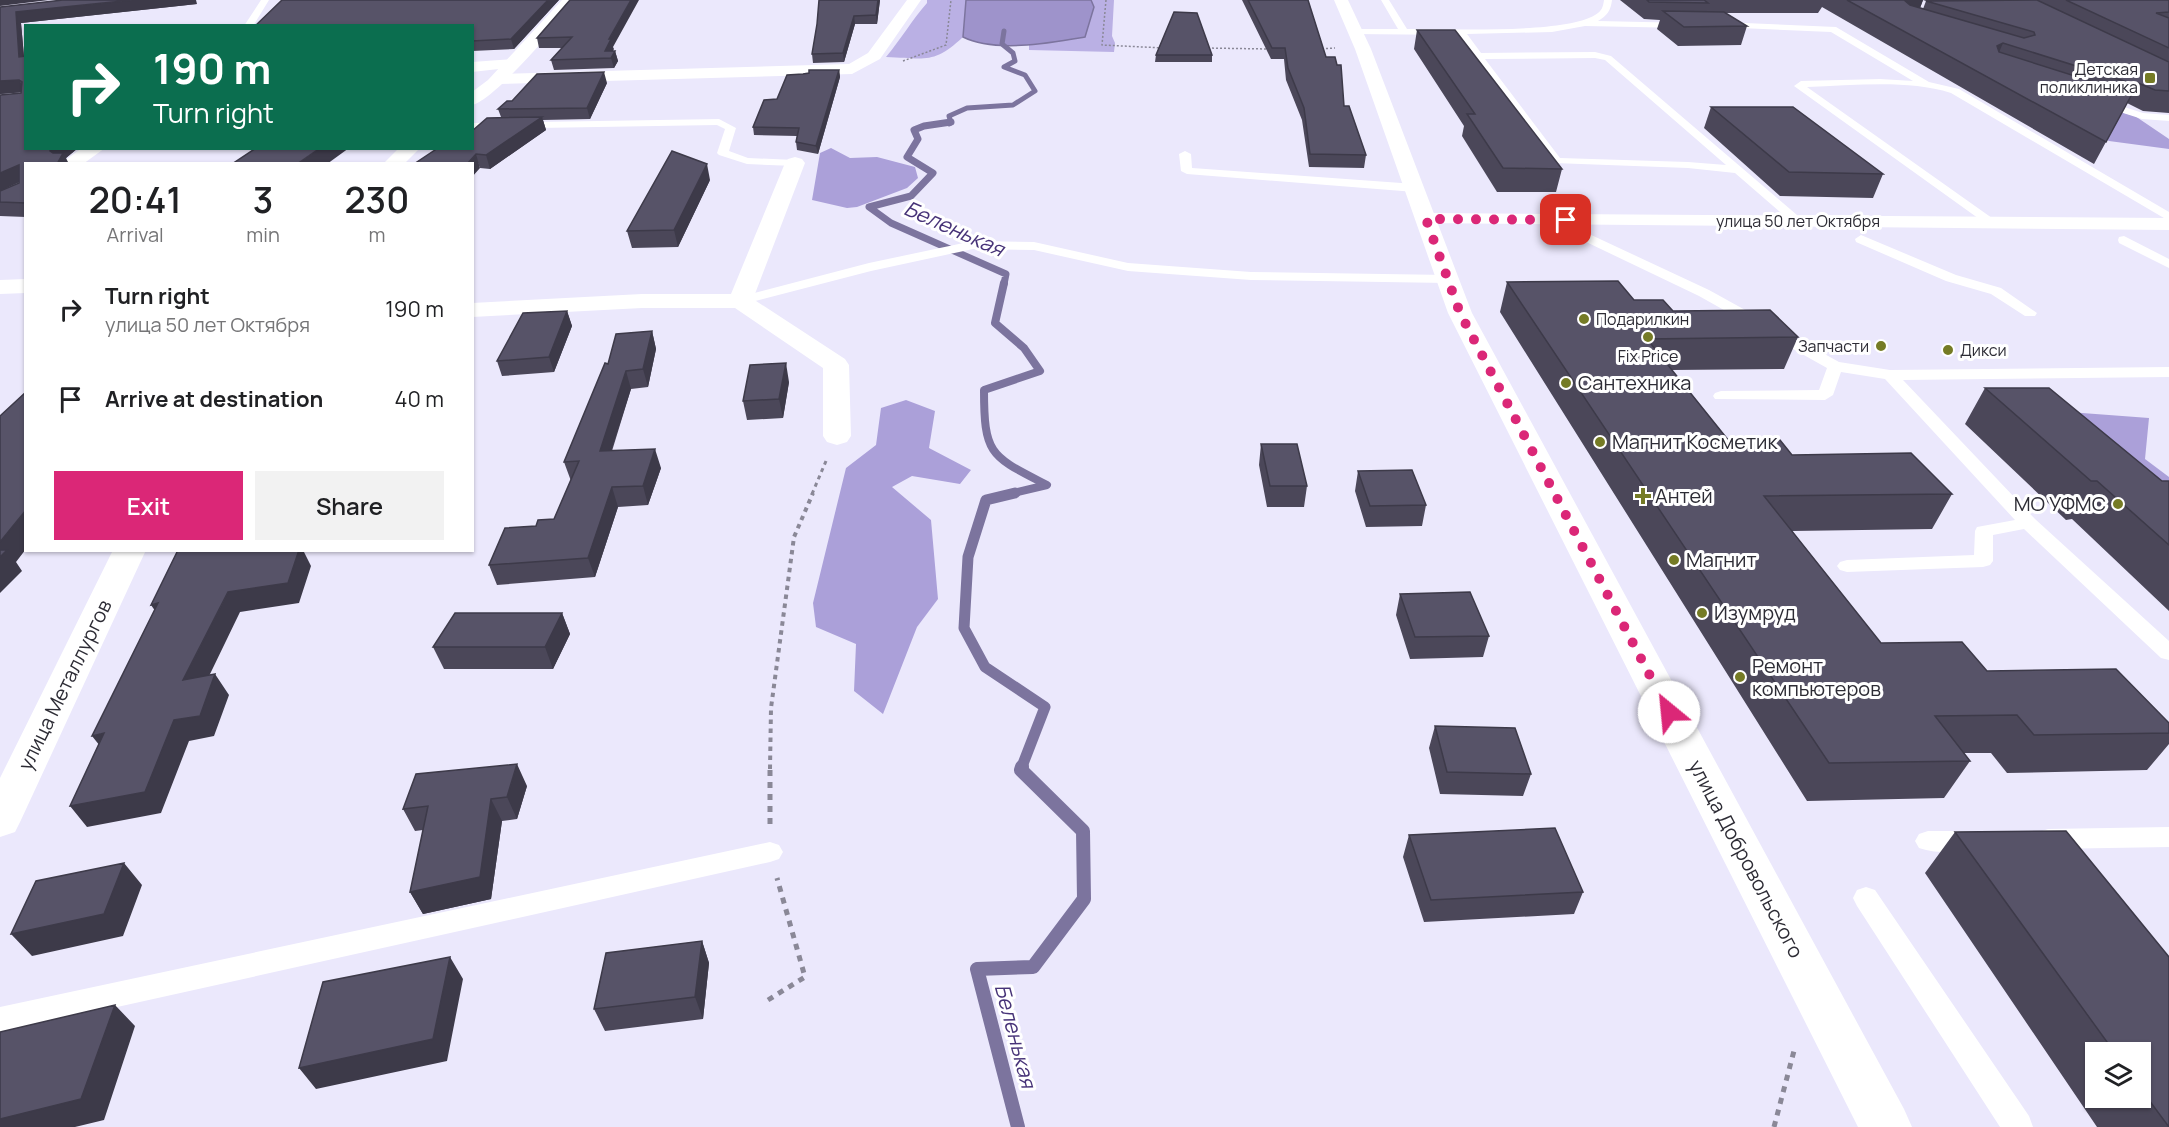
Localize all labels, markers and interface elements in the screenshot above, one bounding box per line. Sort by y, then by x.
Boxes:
text: 190 m [153,39,271,97]
icon: right [54,48,132,126]
place label: Детская поликлиника [2040,58,2138,98]
marker: Детская поликлиника [2143,71,2157,85]
text: Turn right [153,94,274,131]
text: 20:41 [89,175,182,224]
text: 3 [253,175,273,224]
text: 230 [344,175,409,224]
water label: Беленькая [900,194,1010,263]
pin [1540,194,1591,245]
icon: arrive [1549,203,1582,236]
street label: улица 50 лет Октября [1716,210,1880,232]
text: Arrival [107,221,164,248]
text: min [246,221,280,248]
text: m [368,221,385,248]
text: Turn right [105,281,210,311]
icon: right [54,293,87,326]
text: 190 m [385,294,444,324]
place label: Подарилкин [1596,308,1689,330]
text: улица 50 лет Октября [105,311,310,338]
marker: Подарилкин [1577,312,1591,326]
marker: Fix Price [1641,330,1655,344]
place label: Запчасти [1798,335,1869,357]
marker: Запчасти [1874,339,1888,353]
place label: Дикси [1960,339,2007,361]
marker: Дикси [1941,343,1955,357]
place label: Fix Price [1618,345,1678,367]
place label: Сантехника [1578,369,1691,396]
marker: Сантехника [1559,376,1573,390]
icon: arrive [54,383,87,416]
text: Arrive at destination [105,384,323,414]
text: 40 m [395,384,444,414]
place label: Магнит Косметик [1612,428,1778,455]
marker: Магнит Косметик [1593,435,1607,449]
button: Exit [54,471,243,540]
button: Share [255,471,444,540]
place label: Антей [1655,482,1713,509]
marker: Антей [1636,489,1650,503]
place label: МО УФМС [2014,490,2106,517]
marker: МО УФМС [2111,497,2125,511]
place label: Магнит [1686,546,1757,573]
marker: Магнит [1667,553,1681,567]
street label: улица Металлургов [11,595,118,775]
place label: Изумруд [1714,599,1796,626]
marker: Изумруд [1695,606,1709,620]
place label: Ремонт компьютеров [1752,652,1881,702]
marker: Ремонт компьютеров [1733,670,1747,684]
position arrow [1637,680,1701,744]
street label: улица Добровольского [1683,755,1810,963]
water label: Беленькая [989,981,1044,1092]
map controls [2085,1042,2151,1108]
button: layers [2085,1042,2151,1108]

